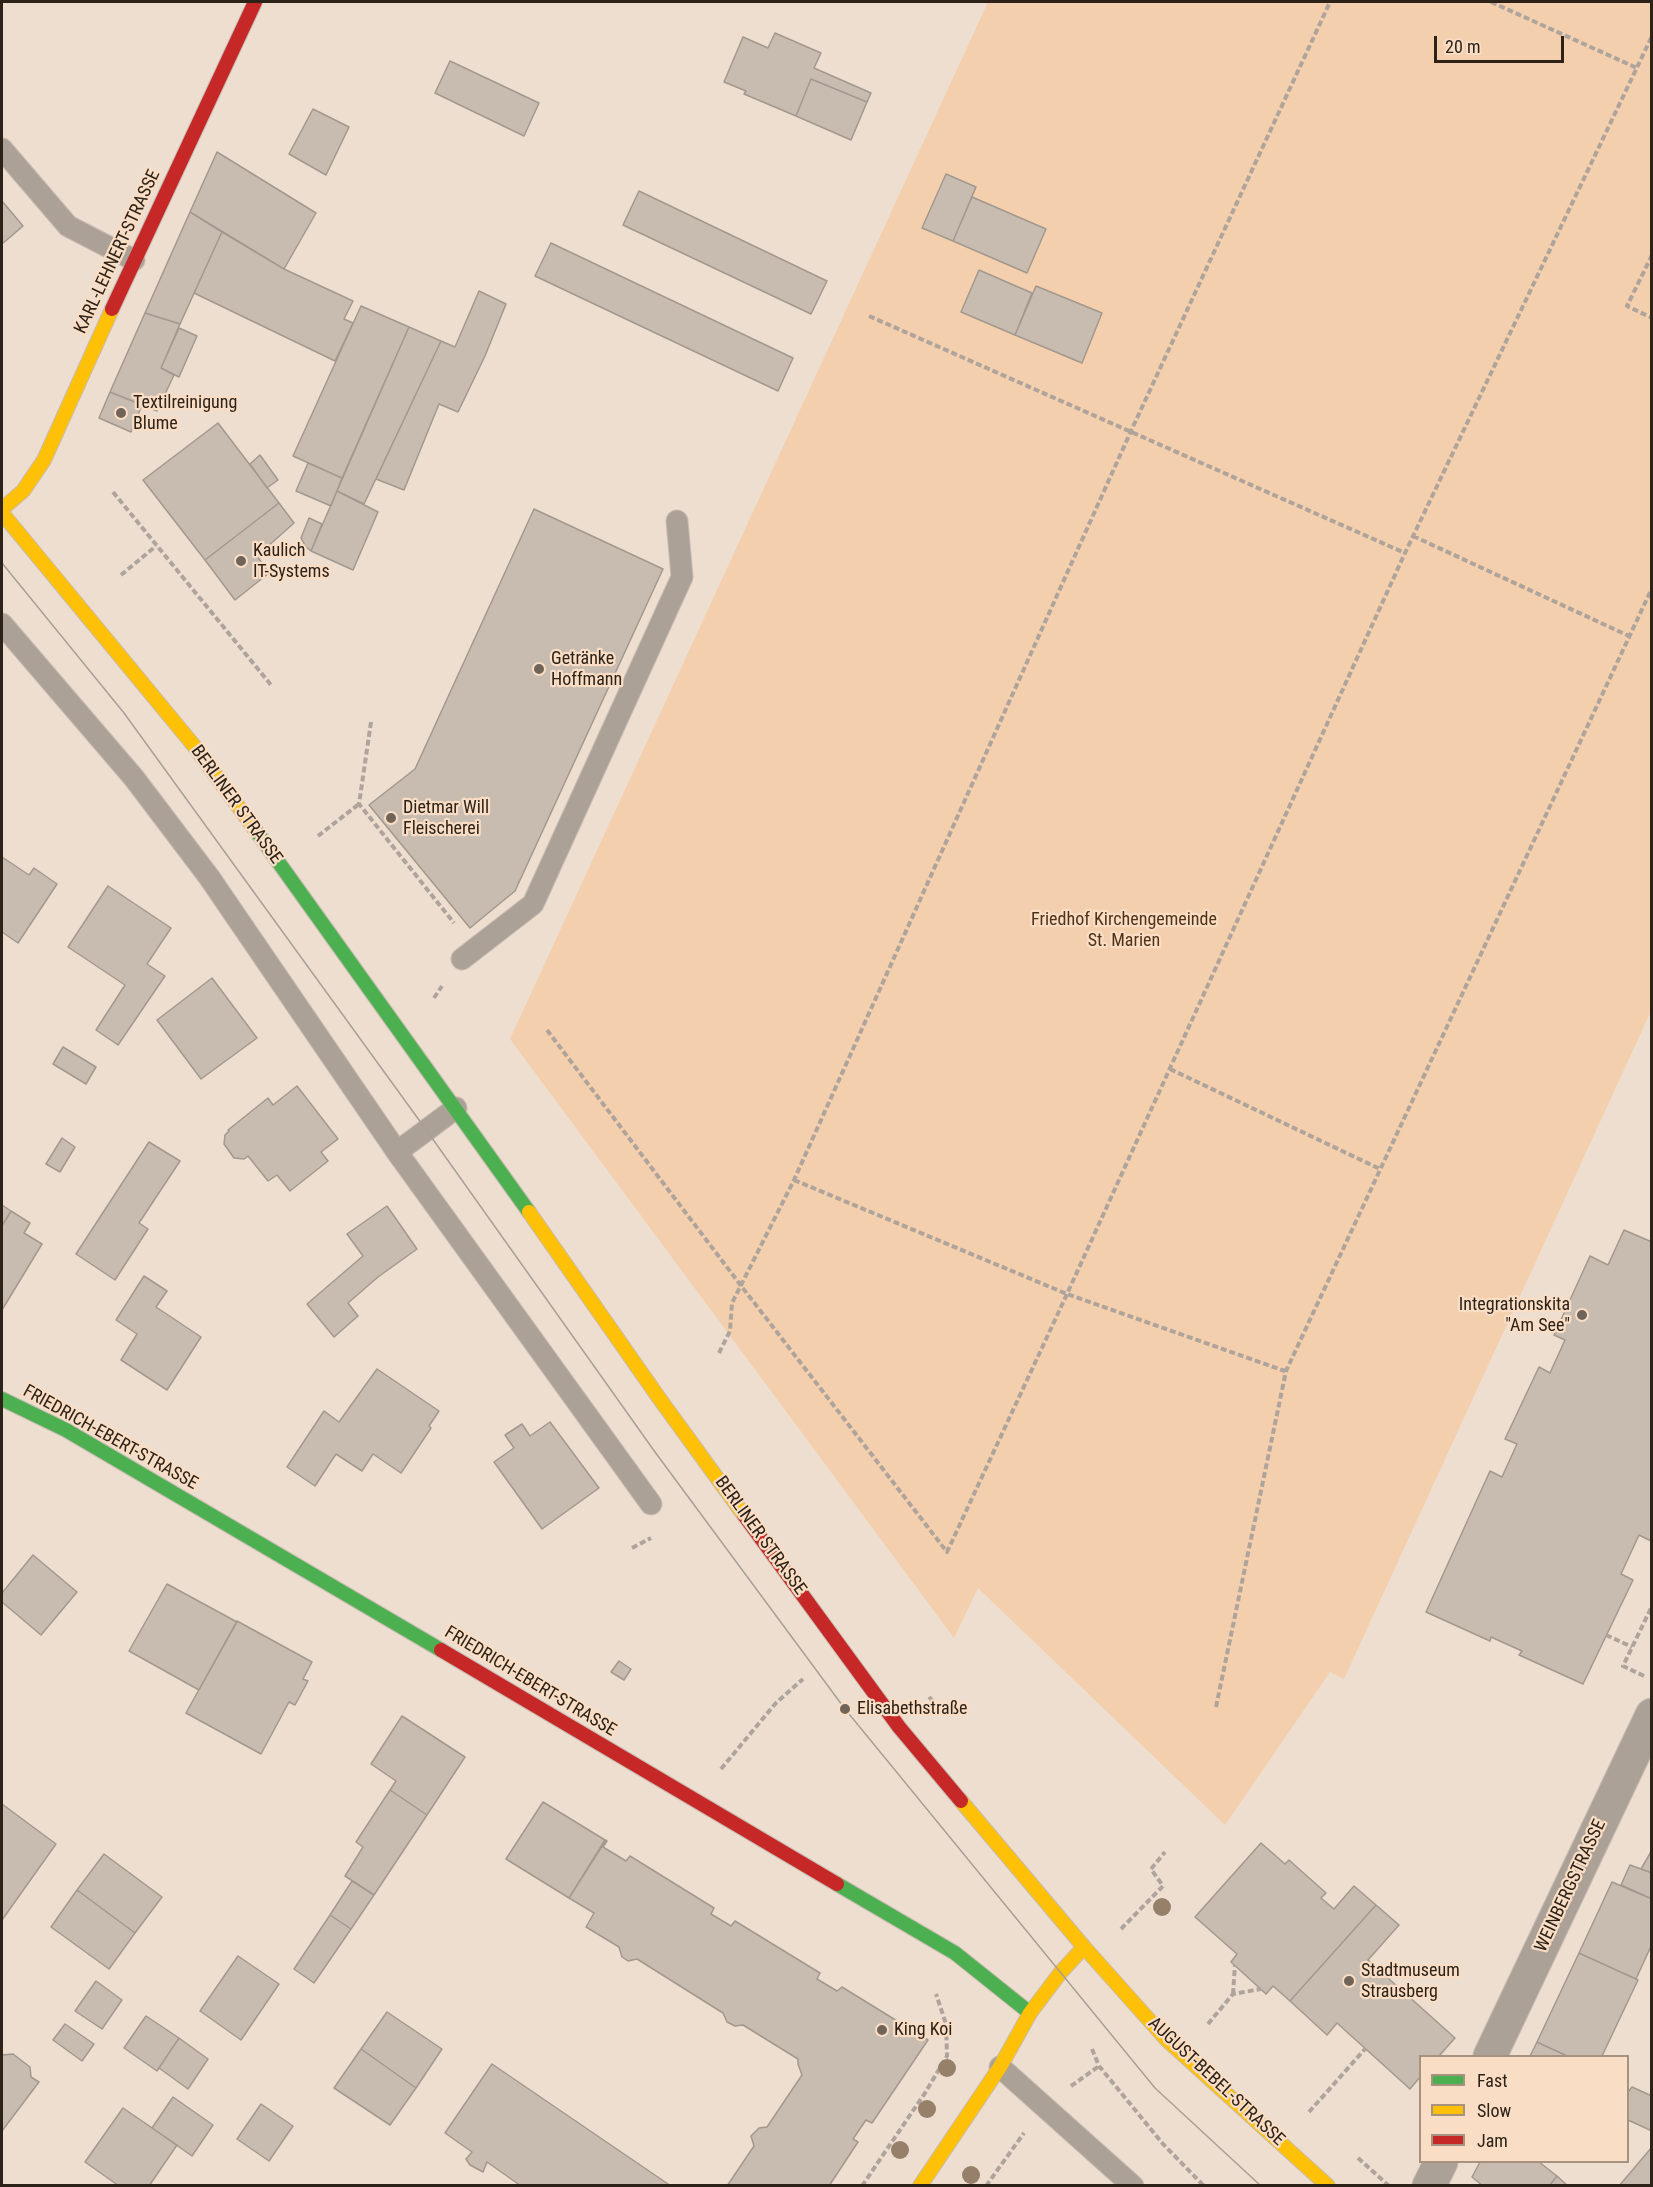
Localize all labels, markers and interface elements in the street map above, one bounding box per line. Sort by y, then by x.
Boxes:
scale bar [1437,24,1568,62]
text: 20 m [1445,36,1480,57]
street label: KARL-LEHNERT-STRASSE [71,167,165,337]
place label: Textilreinigung Blume [133,392,237,434]
marker: Textilreinigung Blume [114,406,128,420]
place label: Kaulich IT-Systems [253,540,330,582]
marker: Kaulich IT-Systems [234,554,248,568]
place label: Getränke Hoffmann [551,648,622,690]
marker: Getränke Hoffmann [532,662,546,676]
street label: BERLINER STRASSE [186,741,286,869]
place label: Dietmar Will Fleischerei [403,797,489,840]
marker: Dietmar Will Fleischerei [384,811,398,825]
park label: Friedhof Kirchengemeinde St. Marien [1031,909,1217,952]
place label: Integrationskita "Am See" [1459,1294,1570,1336]
marker: Integrationskita "Am See" [1575,1308,1589,1322]
street label: FRIEDRICH-EBERT-STRASSE [19,1381,201,1495]
street label: BERLINER STRASSE [710,1472,810,1600]
street label: FRIEDRICH-EBERT-STRASSE [440,1622,620,1742]
place label: Elisabethstraße [857,1698,967,1720]
marker: Elisabethstraße [838,1702,852,1716]
street label: WEINBERGSTRASSE [1531,1816,1611,1956]
place label: Stadtmuseum Strausberg [1361,1960,1460,2002]
marker: Stadtmuseum Strausberg [1342,1974,1356,1988]
street label: AUGUST-BEBEL-STRASSE [1143,2013,1289,2151]
place label: King Koi [894,2019,952,2041]
marker: King Koi [875,2023,889,2037]
legend [1419,2055,1629,2163]
text: Fast [1477,2070,1508,2091]
text: Slow [1477,2100,1511,2121]
text: Jam [1477,2130,1508,2151]

